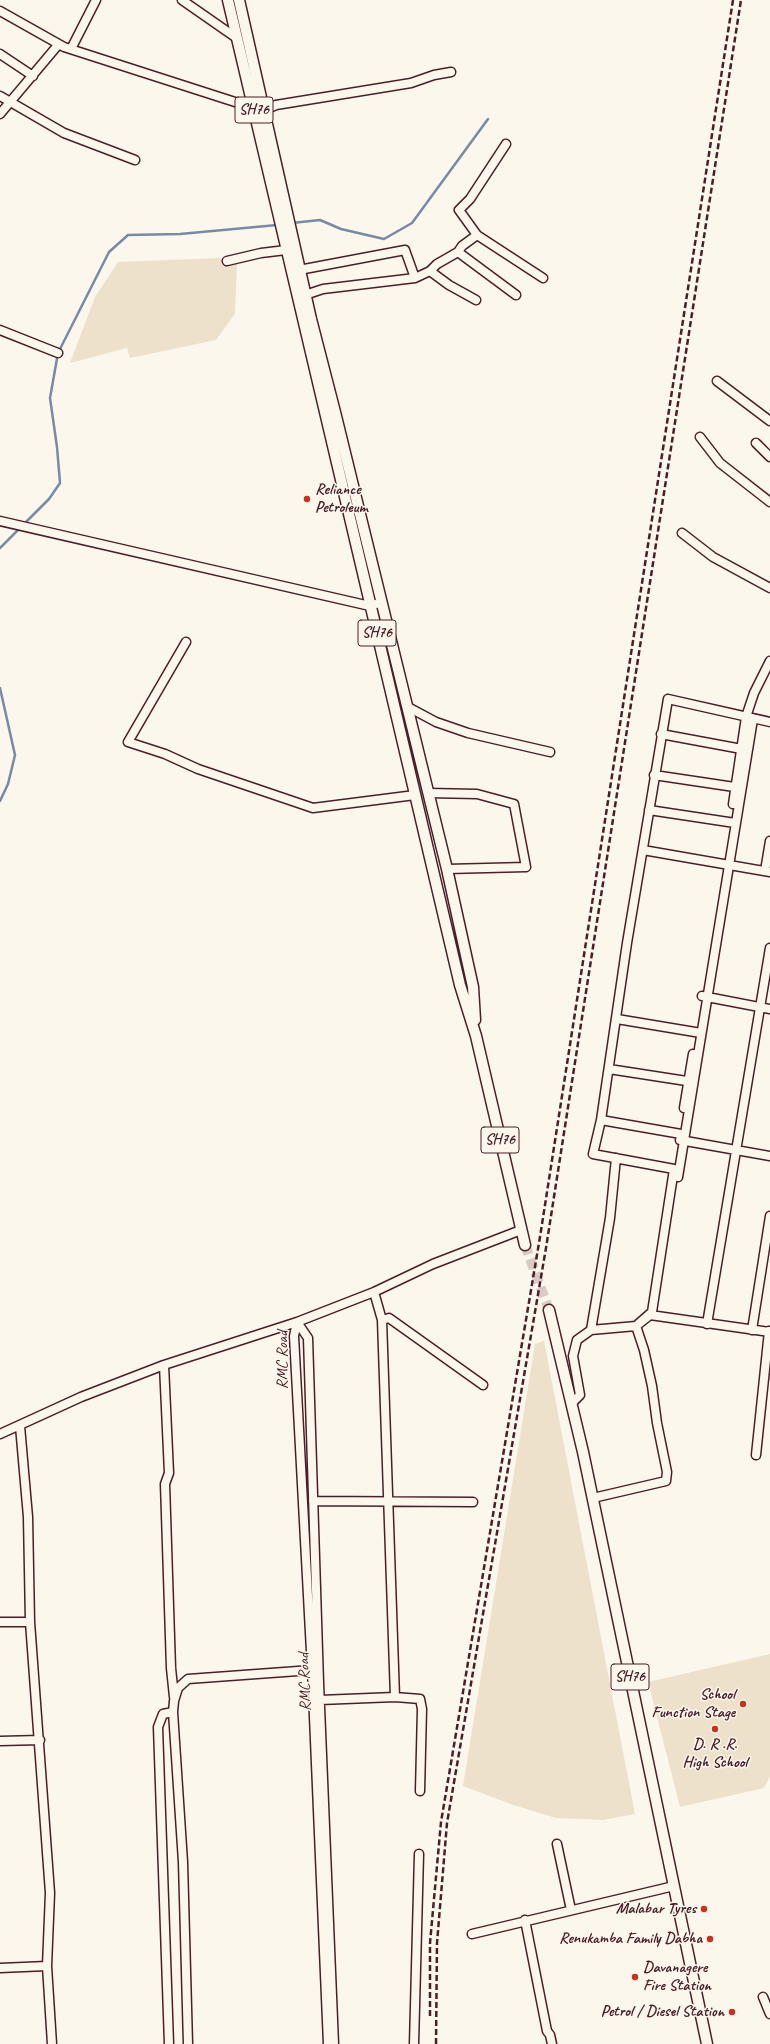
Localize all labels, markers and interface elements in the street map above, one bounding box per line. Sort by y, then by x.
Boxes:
road number: SH76 [235,97,273,123]
place label: Reliance Petroleum [315,480,368,518]
marker: Reliance Petroleum [302,494,312,504]
road number: SH76 [358,620,396,646]
road number: SH76 [481,1127,519,1153]
street label: RMC Road [273,1331,293,1389]
street label: RMC Road [294,1652,316,1712]
road number: SH76 [611,1664,649,1690]
place label: School Function Stage [651,1685,735,1723]
marker: School Function Stage [738,1699,748,1709]
marker: D. R .R. High School [710,1724,720,1734]
place label: D. R .R. High School [683,1735,747,1773]
place label: Malabar Tyres [616,1899,696,1919]
marker: Malabar Tyres [699,1904,709,1914]
place label: Renukamba Family Dabha [559,1929,702,1949]
marker: Renukamba Family Dabha [705,1934,715,1944]
place label: Davanagere Fire Station [643,1958,711,1996]
marker: Davanagere Fire Station [630,1972,640,1982]
place label: Petrol / Diesel Station [601,2002,724,2022]
marker: Petrol / Diesel Station [727,2007,737,2017]

